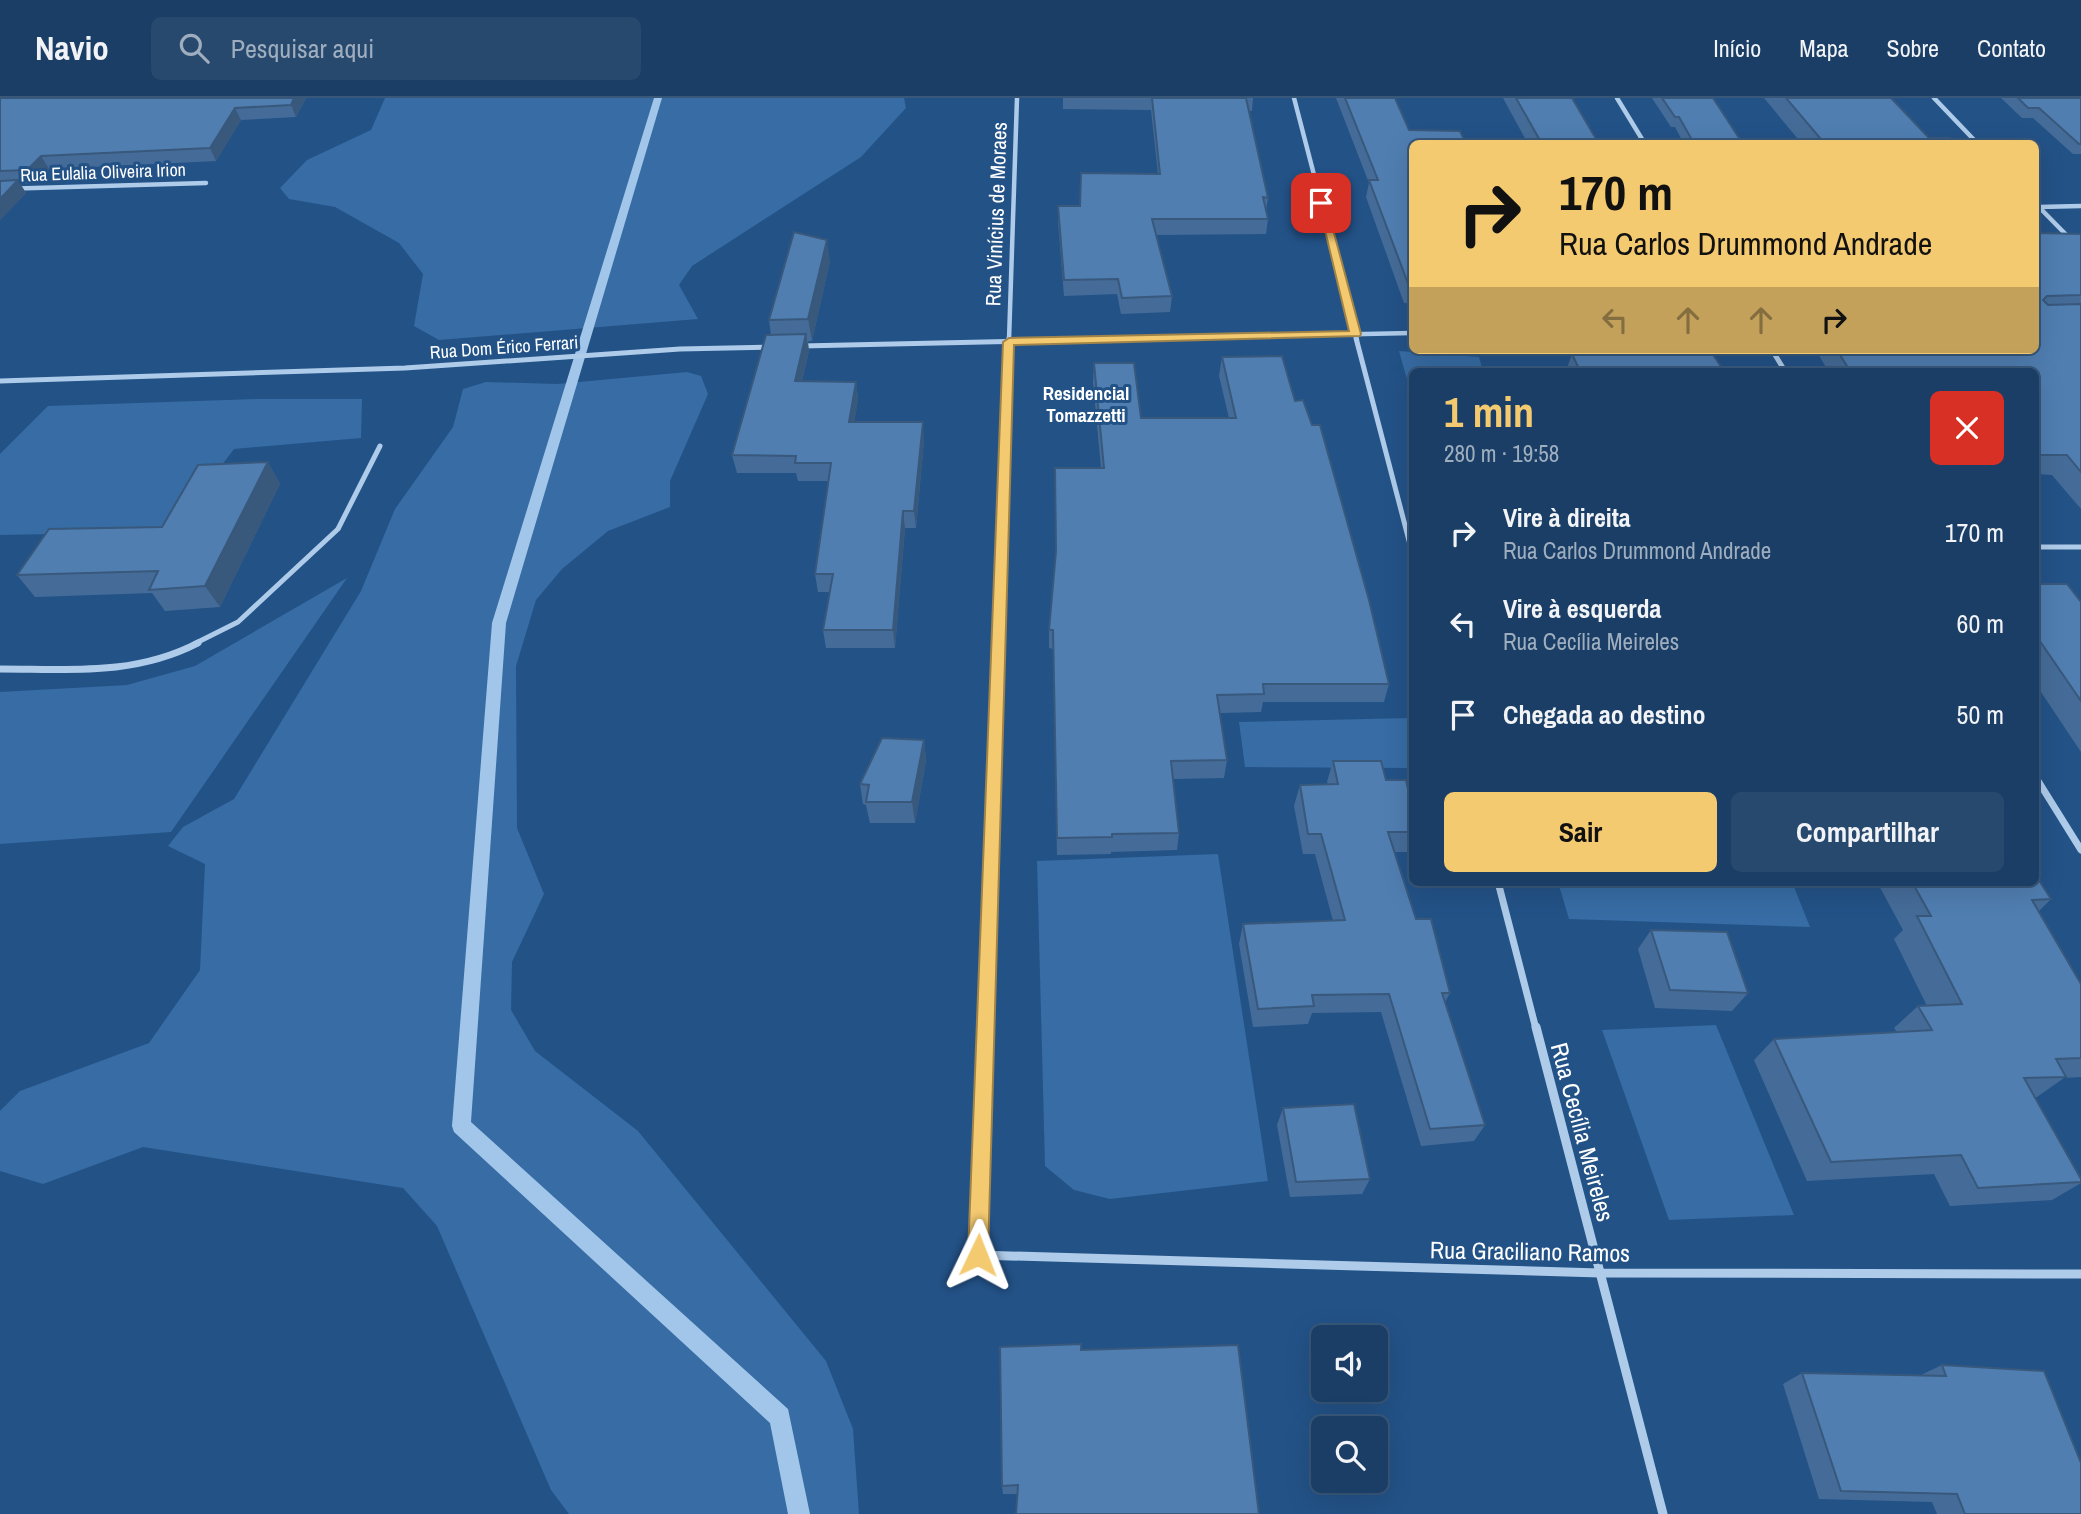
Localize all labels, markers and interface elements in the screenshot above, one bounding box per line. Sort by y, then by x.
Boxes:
search box [151,17,641,80]
text: Navio [35,26,109,70]
icon: search [175,29,213,67]
text: Pesquisar aqui [231,31,374,66]
text: Início [1713,32,1761,64]
text: Mapa [1799,32,1849,64]
text: Sobre [1887,32,1939,64]
text: Contato [1977,32,2046,64]
street label: Rua Vinícius de Moraes [978,121,1014,307]
street label: Rua Eulalia Oliveira Irion [20,157,186,187]
text: 170 m [1559,159,1673,225]
icon: right [1444,168,1535,259]
pin [1291,173,1351,233]
icon: arrive [1302,184,1340,222]
text: Rua Carlos Drummond Andrade [1559,222,1932,265]
icon: left [1596,301,1634,339]
icon: ahead [1669,301,1707,339]
icon: ahead [1742,301,1780,339]
icon: right [1815,301,1853,339]
street label: Rua Dom Érico Ferrari [429,329,579,365]
district label: Residencial Tomazzetti [1043,380,1129,428]
text: 1 min [1444,384,1534,440]
button: close [1930,391,2004,465]
text: 280 m · 19:58 [1444,438,1559,469]
text: Vire à direita [1503,500,1631,535]
icon: right [1444,514,1482,552]
text: 170 m [1945,515,2004,550]
text: Rua Carlos Drummond Andrade [1503,535,1771,566]
text: Vire à esquerda [1503,591,1661,626]
icon: left [1444,605,1482,643]
text: 60 m [1957,606,2004,641]
text: Rua Cecília Meireles [1503,626,1679,657]
icon: arrive [1444,696,1482,734]
text: Chegada ao destino [1503,697,1706,732]
text: 50 m [1957,697,2004,732]
button: Sair [1444,792,1717,872]
button: Compartilhar [1731,792,2004,872]
street label: Rua Cecília Meireles [1544,1039,1622,1225]
position arrow [941,1218,1015,1292]
street label: Rua Graciliano Ramos [1430,1233,1630,1269]
map controls [1311,1325,1388,1493]
button: sound [1311,1325,1388,1402]
button: search [1311,1416,1388,1493]

